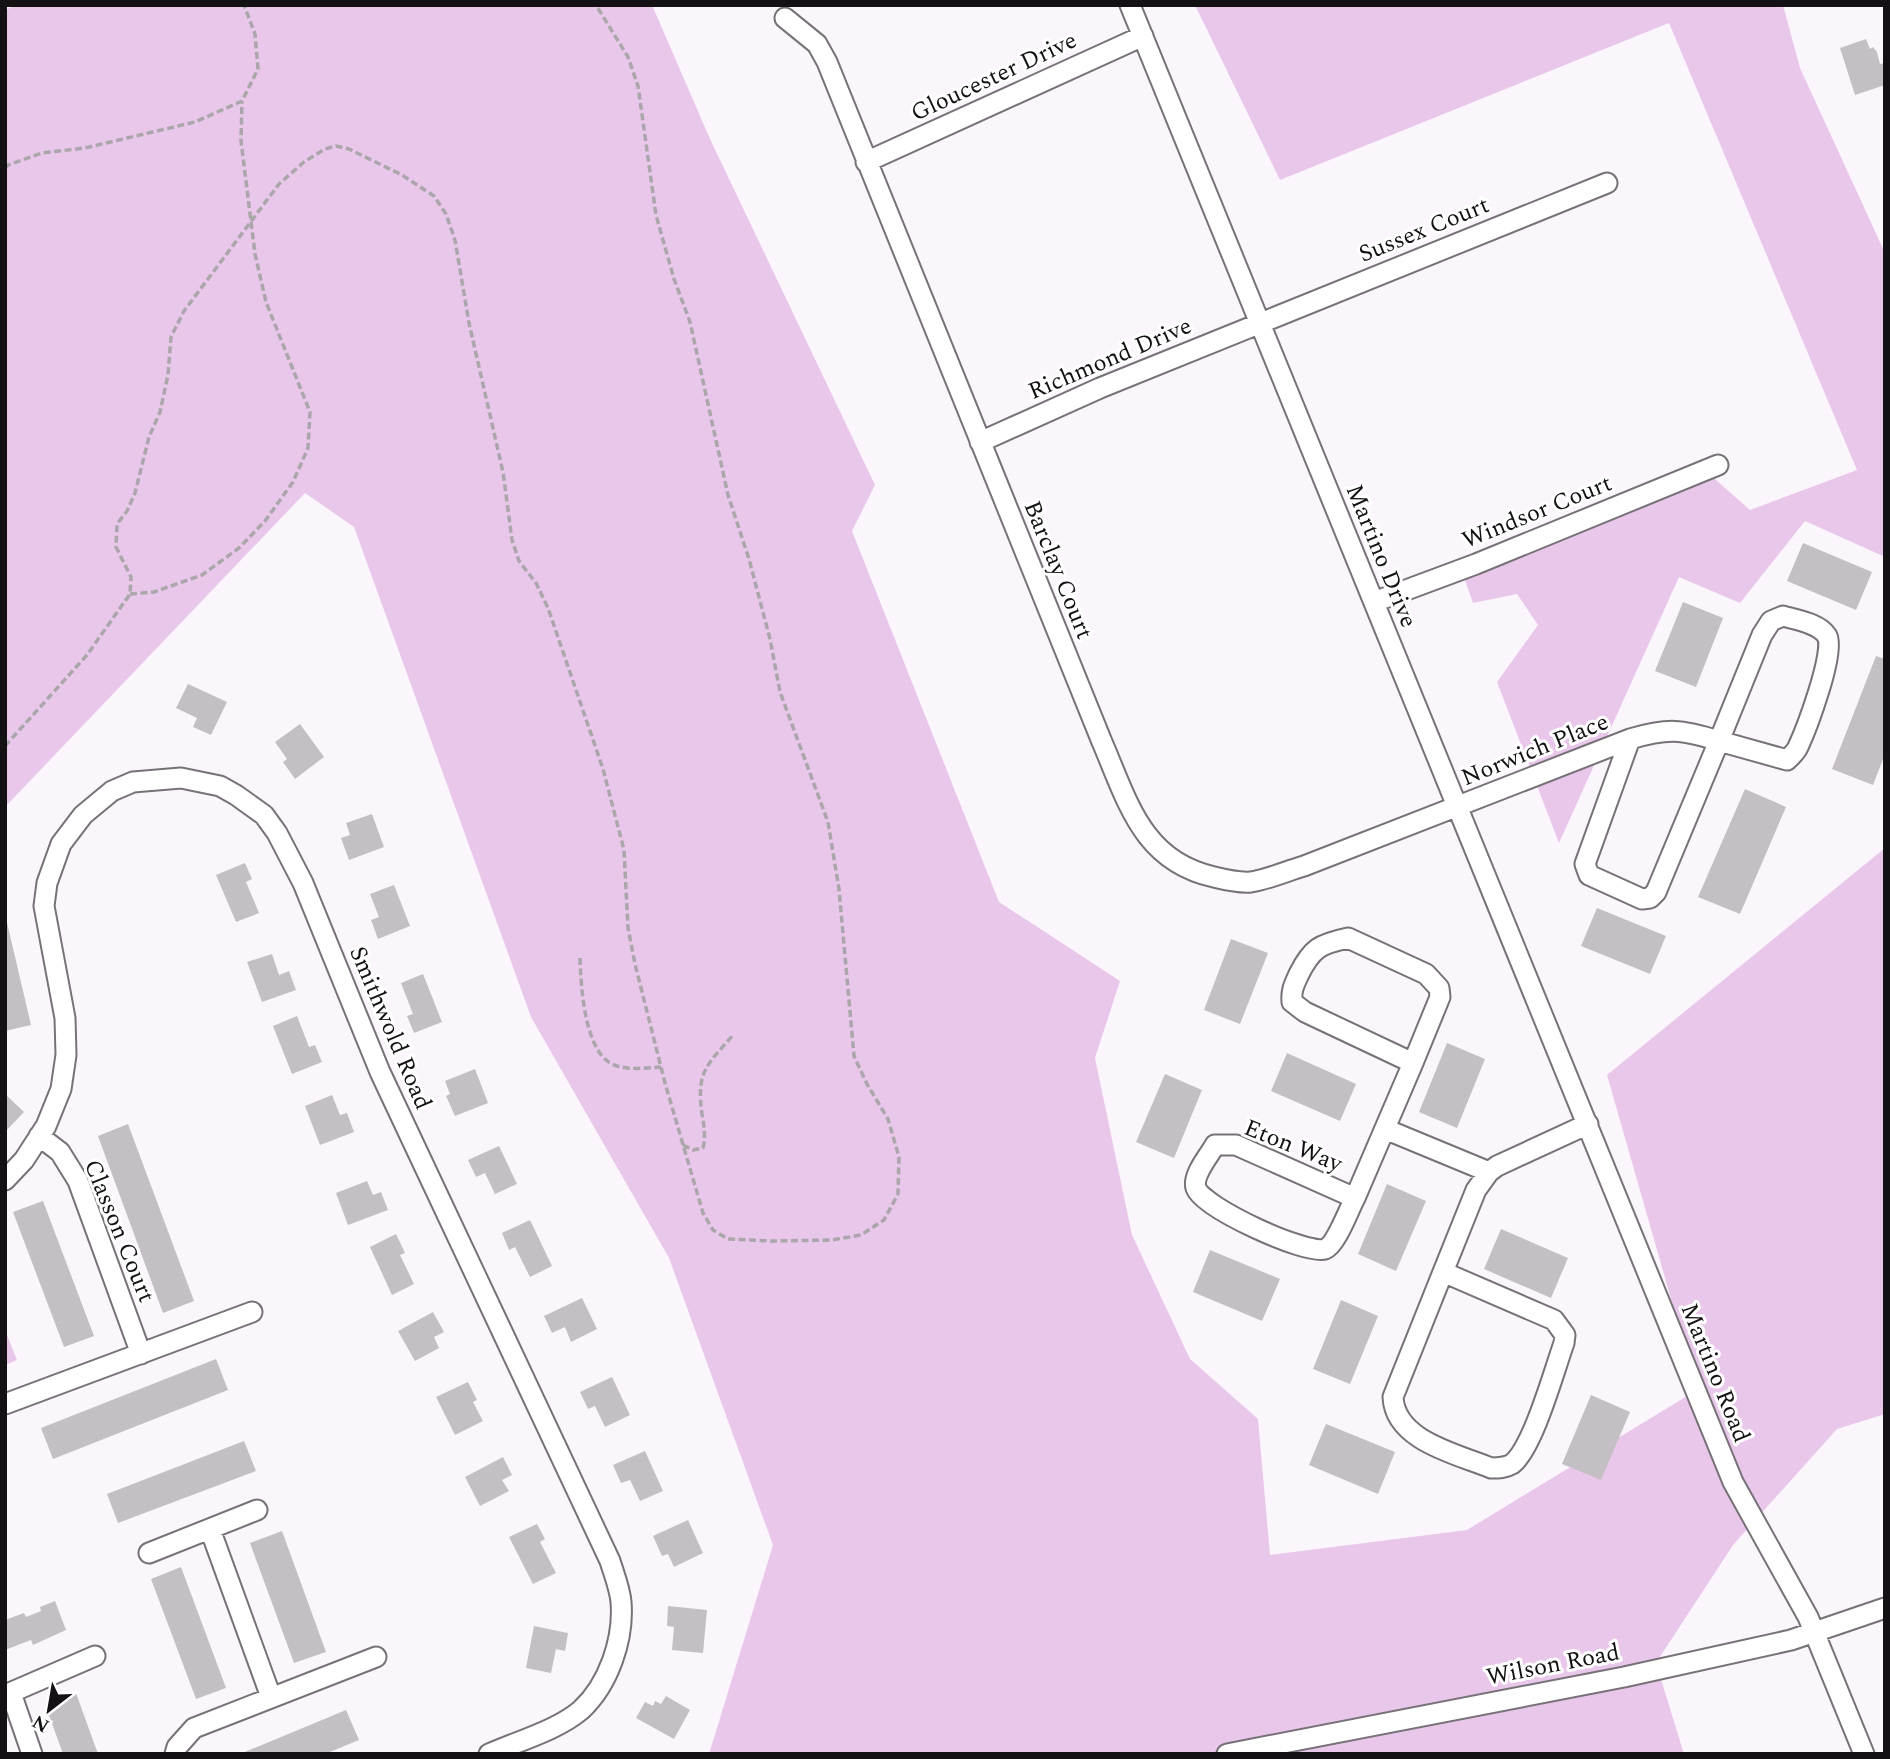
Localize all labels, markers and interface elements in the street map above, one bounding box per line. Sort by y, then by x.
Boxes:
street label: Gloucester Drive [905,23,1083,131]
street label: Sussex Court [1353,187,1495,273]
street label: Richmond Drive [1023,308,1197,410]
street label: Windsor Court [1457,466,1617,558]
street label: Martino Drive [1336,479,1426,633]
street label: Barclay Court [1014,495,1102,645]
street label: Norwich Place [1456,704,1614,796]
street label: Smithwold Road [339,941,441,1115]
street label: Eton Way [1238,1110,1349,1183]
street label: Classon Court [74,1154,164,1308]
street label: Martino Road [1671,1298,1759,1448]
street label: Wilson Road [1483,1634,1623,1696]
north arrow [14,1675,84,1745]
text: N [27,1707,55,1740]

